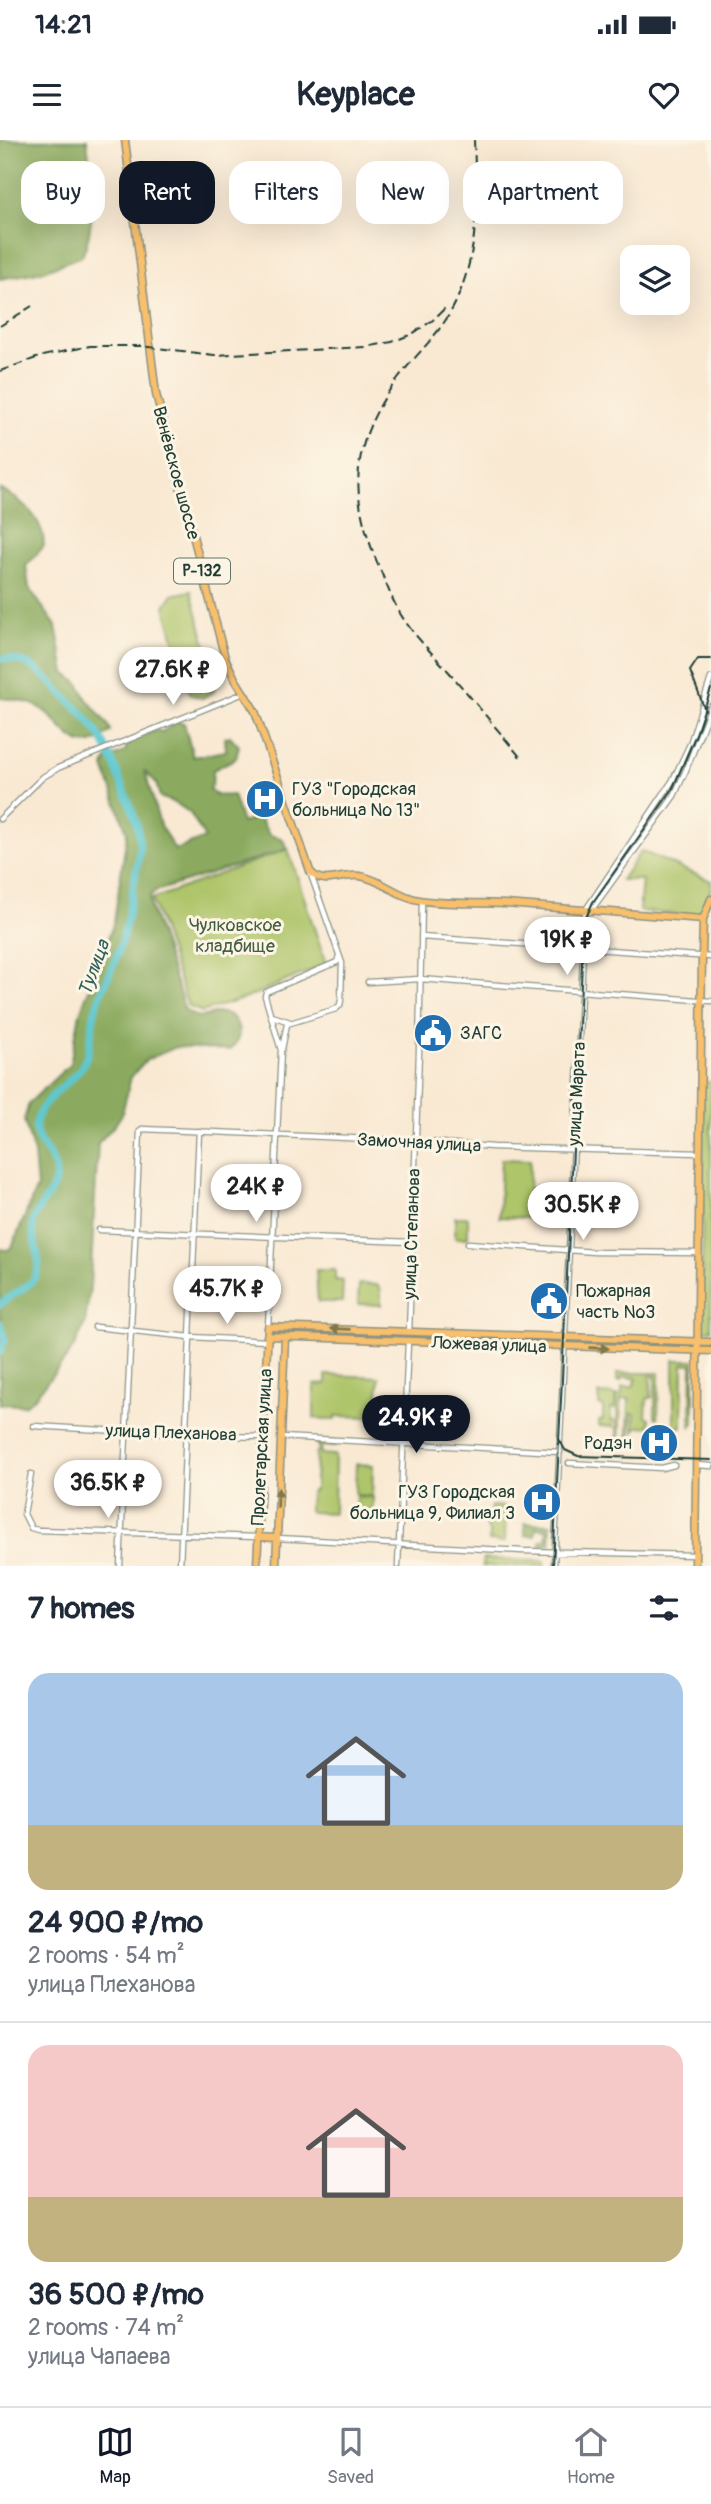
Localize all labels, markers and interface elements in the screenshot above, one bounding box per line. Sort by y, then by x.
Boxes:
text: 14:21 [35,9,92,41]
text: Keyplace [296,75,415,115]
icon: menu [28,76,66,114]
icon: heart [645,76,683,114]
chip: Buy [21,161,105,224]
chip: Rent [119,161,215,224]
chip: Filters [229,161,342,224]
chip: New [356,161,449,224]
chip: Apartment [463,161,623,224]
map controls [620,245,690,315]
button: layers [620,245,690,315]
street label: Венёвское шоссе [147,404,205,542]
road number: Р-132 [174,558,230,584]
pin: 27.6K ₽ [108,648,238,707]
text: 27.6K ₽ [135,655,211,684]
hospital icon: ГУЗ "Городская больница № 13" [244,778,286,820]
place label: ГУЗ "Городская больница № 13" [292,778,420,822]
park label: Чулковское кладбище [189,914,281,958]
pin: 19K ₽ [518,918,616,977]
text: 19K ₽ [540,925,594,954]
water label: Тулица [73,936,116,999]
public building icon: ЗАГС [412,1012,454,1054]
place label: ЗАГС [460,1022,502,1045]
street label: улица Марата [563,1041,591,1148]
street label: Замочная улица [356,1128,482,1158]
pin: 24K ₽ [207,1164,305,1224]
street label: улица Степанова [398,1168,426,1301]
text: 24K ₽ [227,1172,285,1201]
pin: 30.5K ₽ [518,1182,648,1242]
text: 30.5K ₽ [544,1190,622,1219]
pin: 45.7K ₽ [162,1266,292,1326]
text: 45.7K ₽ [189,1274,265,1303]
public building icon: Пожарная часть №3 [528,1280,570,1322]
place label: Пожарная часть №3 [576,1280,655,1324]
one-way arrow [329,1324,351,1335]
street label: Ложевая улица [430,1331,547,1359]
one-way arrow [588,1342,610,1354]
street label: Пролетарская улица [246,1368,278,1526]
pin: 24.9K ₽ [351,1396,481,1455]
text: 24.9K ₽ [378,1403,454,1432]
street label: улица Плеханова [104,1419,237,1447]
hospital icon: Родэн [638,1422,680,1464]
place label: Родэн [584,1432,632,1455]
pin: 36.5K ₽ [43,1460,173,1520]
text: 36.5K ₽ [70,1468,146,1497]
place label: ГУЗ Городская больница 9, Филиал 3 [350,1481,515,1525]
hospital icon: ГУЗ Городская больница 9, Филиал 3 [521,1481,563,1523]
one-way arrow [273,1487,284,1509]
icon: filters [645,1589,683,1627]
text: 7 homes [28,1590,135,1627]
icon: home [293,1718,419,1844]
text: 24 900 ₽/mo [28,1904,203,1941]
text: 2 rooms · 54 m² [28,1941,185,1970]
text: улица Плеханова [28,1970,196,1999]
icon: home [293,2090,419,2216]
text: 36 500 ₽/mo [28,2276,204,2313]
text: 2 rooms · 74 m² [28,2313,184,2342]
text: улица Чапаева [28,2342,171,2371]
tab: Map [96,2423,134,2489]
tab: Saved [327,2423,374,2489]
tab: Home [567,2423,615,2489]

